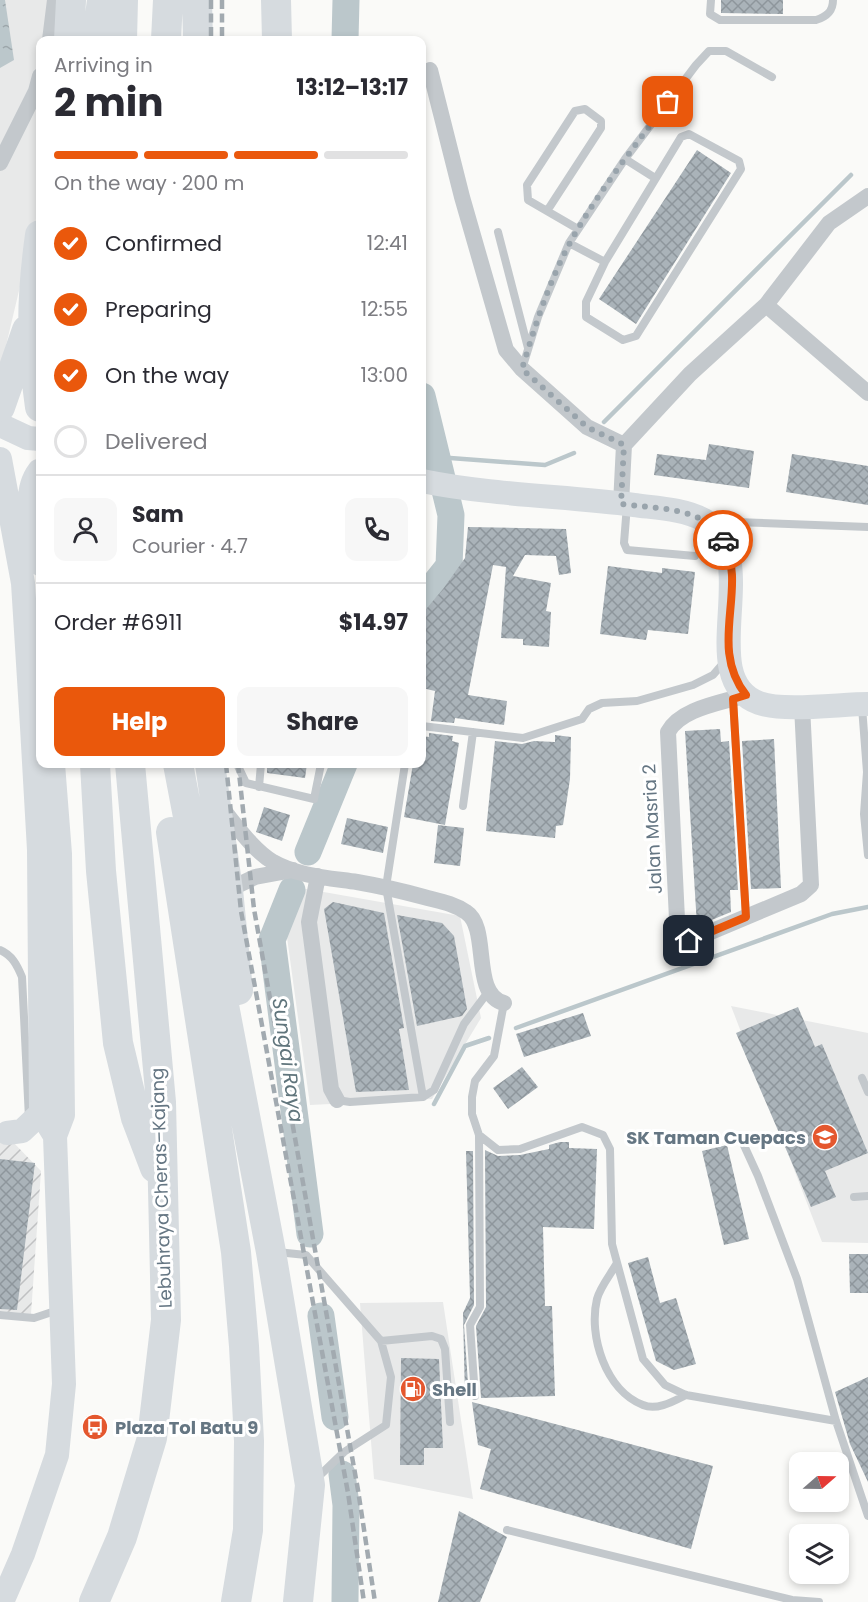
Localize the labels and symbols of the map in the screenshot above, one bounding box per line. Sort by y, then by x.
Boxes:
pin [642,76,693,127]
courier [693,510,753,570]
street label: Jalan Masria 2 [636,763,668,895]
pin [663,915,714,966]
water label: Sungai Raya [265,996,311,1124]
street label: Lebuhraya Cheras–Kajang [144,1067,178,1309]
school or university icon: SK Taman Cuepacs [810,1122,840,1152]
place label: SK Taman Cuepacs [626,1125,806,1150]
fuel station icon: Shell [398,1374,428,1404]
place label: Shell [432,1377,477,1402]
bus stop icon: Plaza Tol Batu 9 [80,1412,110,1442]
place label: Plaza Tol Batu 9 [115,1415,258,1440]
north arrow [789,1452,849,1512]

